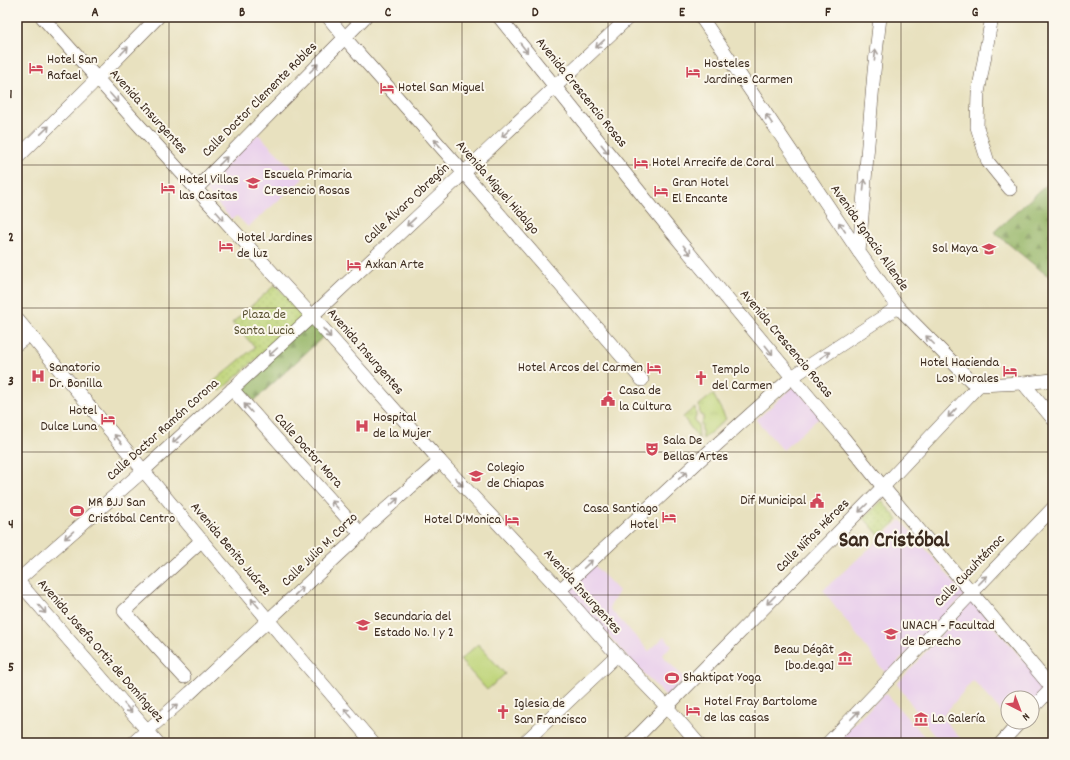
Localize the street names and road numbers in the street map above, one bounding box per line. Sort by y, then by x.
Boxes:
street label: Avenida Crescencio Rosas [530,34,632,152]
street label: Calle Doctor Clemente Robles [198,38,322,162]
street label: Avenida Insurgentes [104,65,192,159]
street label: Avenida Miguel Hidalgo [450,136,544,240]
street label: Calle Álvaro Obregón [359,159,455,249]
street label: Avenida Ignacio Allende [825,181,913,295]
street label: Avenida Crescencio Rosas [734,285,838,403]
street label: Avenida Insurgentes [322,304,408,400]
street label: Calle Doctor Ramón Corona [102,374,224,486]
street label: Calle Doctor Mora [269,409,347,493]
street label: Calle Niños Héroes [771,494,855,578]
street label: Avenida Benito Juárez [185,498,275,600]
street label: Calle Julio M. Corzo [277,508,363,592]
street label: Calle Cuauhtémoc [930,530,1010,612]
street label: Avenida Insurgentes [538,545,626,639]
street label: Avenida Josefa Ortiz de Domínguez [32,575,168,728]

